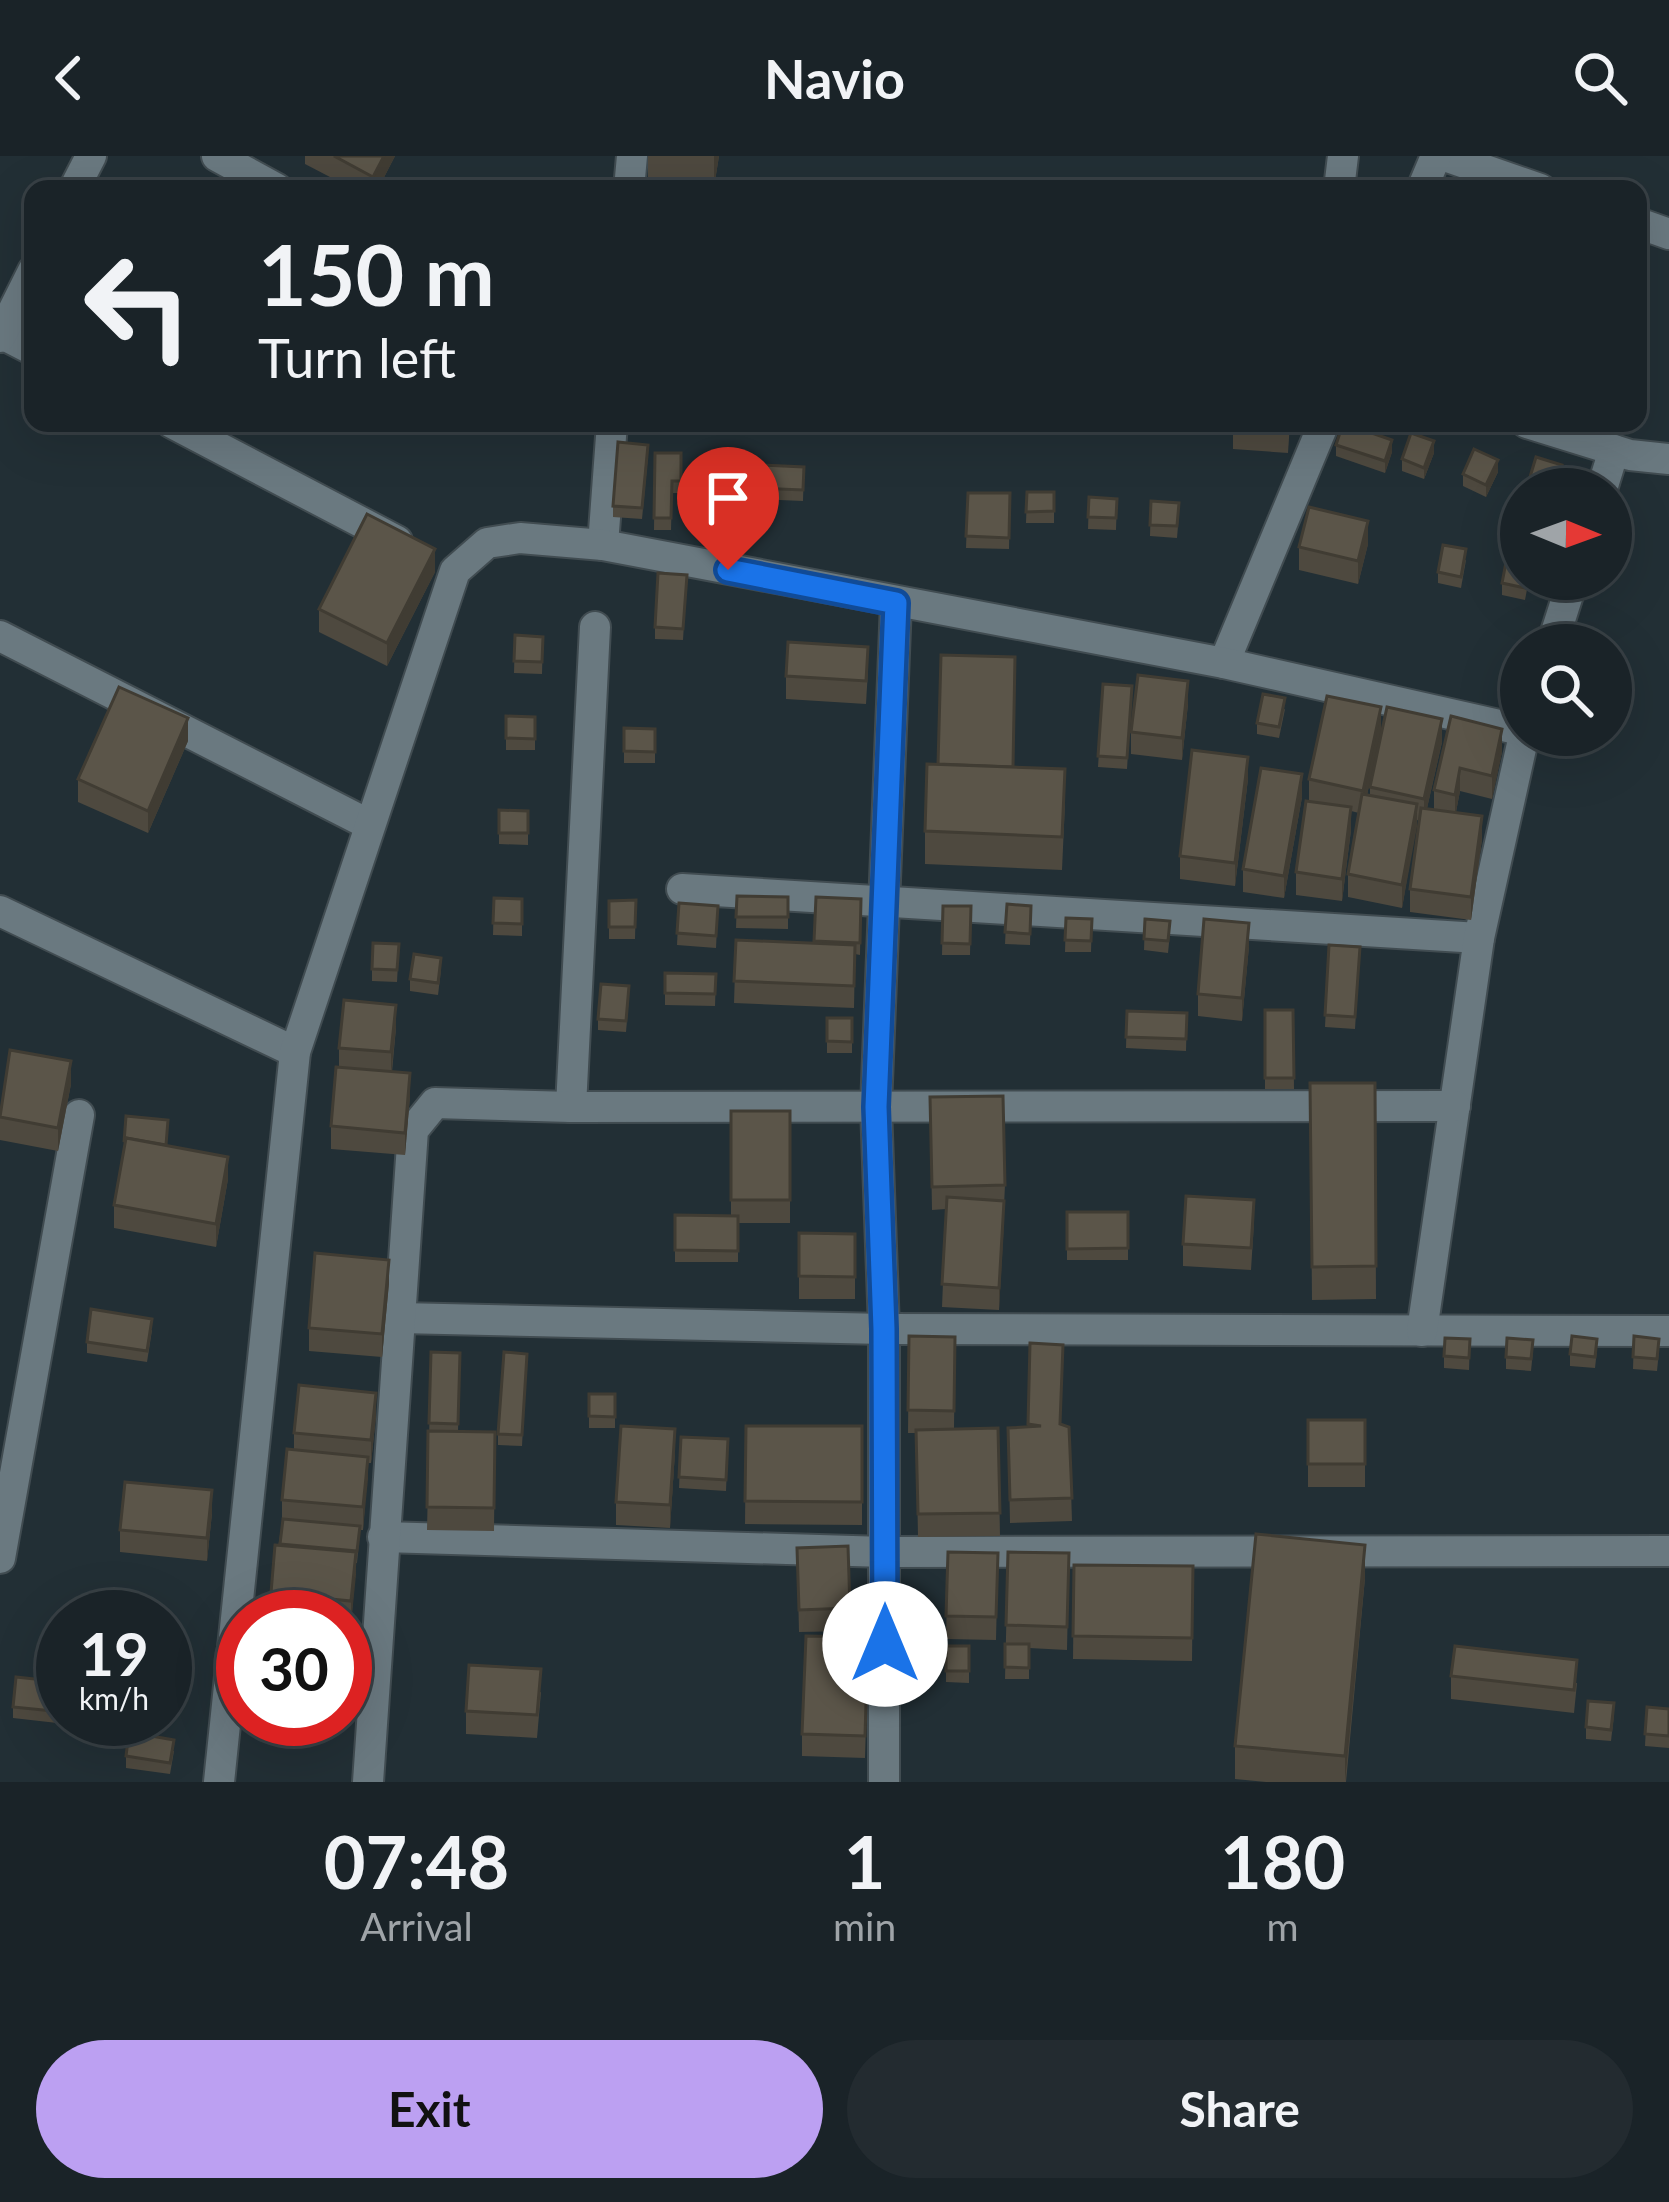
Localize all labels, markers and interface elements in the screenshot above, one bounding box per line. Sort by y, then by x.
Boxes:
icon: back [36,45,102,111]
icon: search [1567,45,1633,111]
text: Navio [764,46,905,111]
text: 150 m [258,223,495,324]
icon: left [60,228,216,384]
text: Turn left [258,325,456,390]
pin [677,447,779,570]
icon: arrive [695,465,761,531]
north arrow [1500,468,1632,600]
map controls [1500,468,1632,756]
button: search [1500,624,1632,756]
position arrow [822,1581,948,1707]
speed limit sign: 30 [216,1590,372,1746]
text: 19 [79,1617,149,1689]
text: km/h [79,1680,149,1716]
text: 07:48 [324,1818,509,1904]
text: 1 [844,1818,886,1904]
text: 180 [1220,1818,1345,1904]
text: Arrival [360,1903,473,1949]
text: min [833,1903,896,1949]
text: m [1267,1903,1299,1949]
button: Exit [36,2040,823,2178]
button: Share [847,2040,1633,2178]

